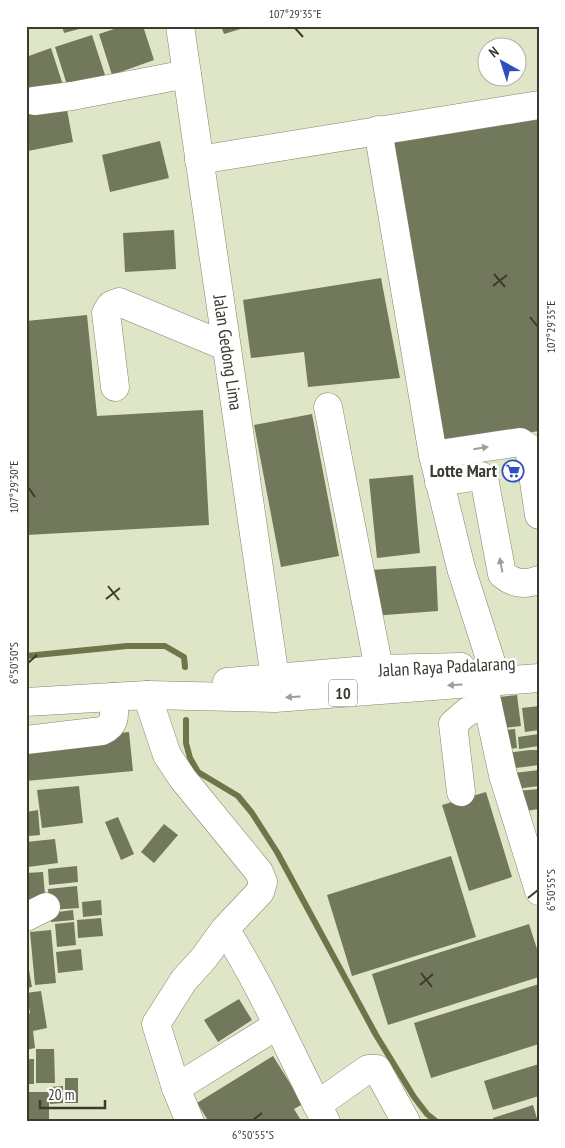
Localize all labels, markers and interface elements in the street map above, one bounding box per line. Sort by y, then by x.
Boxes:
text: 107°29'35"E [269,6,321,21]
north arrow [478,38,528,88]
text: N [485,43,502,61]
street label: Jalan Gedong Lima [208,292,248,412]
text: 107°29'35"E [543,301,558,353]
one-way arrow [473,443,489,451]
place label: Lotte Mart [430,459,498,482]
supermarket icon: Lotte Mart [501,459,525,483]
text: 107°29'30"E [6,461,21,513]
one-way arrow [497,558,505,573]
text: 6°50'50"S [6,642,21,684]
street label: Jalan Raya Padalarang [377,651,516,682]
road number: 10 [329,680,357,706]
one-way arrow [447,681,463,689]
one-way arrow [285,693,301,701]
text: 6°50'55"S [543,869,558,911]
scale bar [40,1078,105,1110]
text: 20 m [48,1085,74,1104]
text: 6°50'55"S [232,1127,274,1142]

